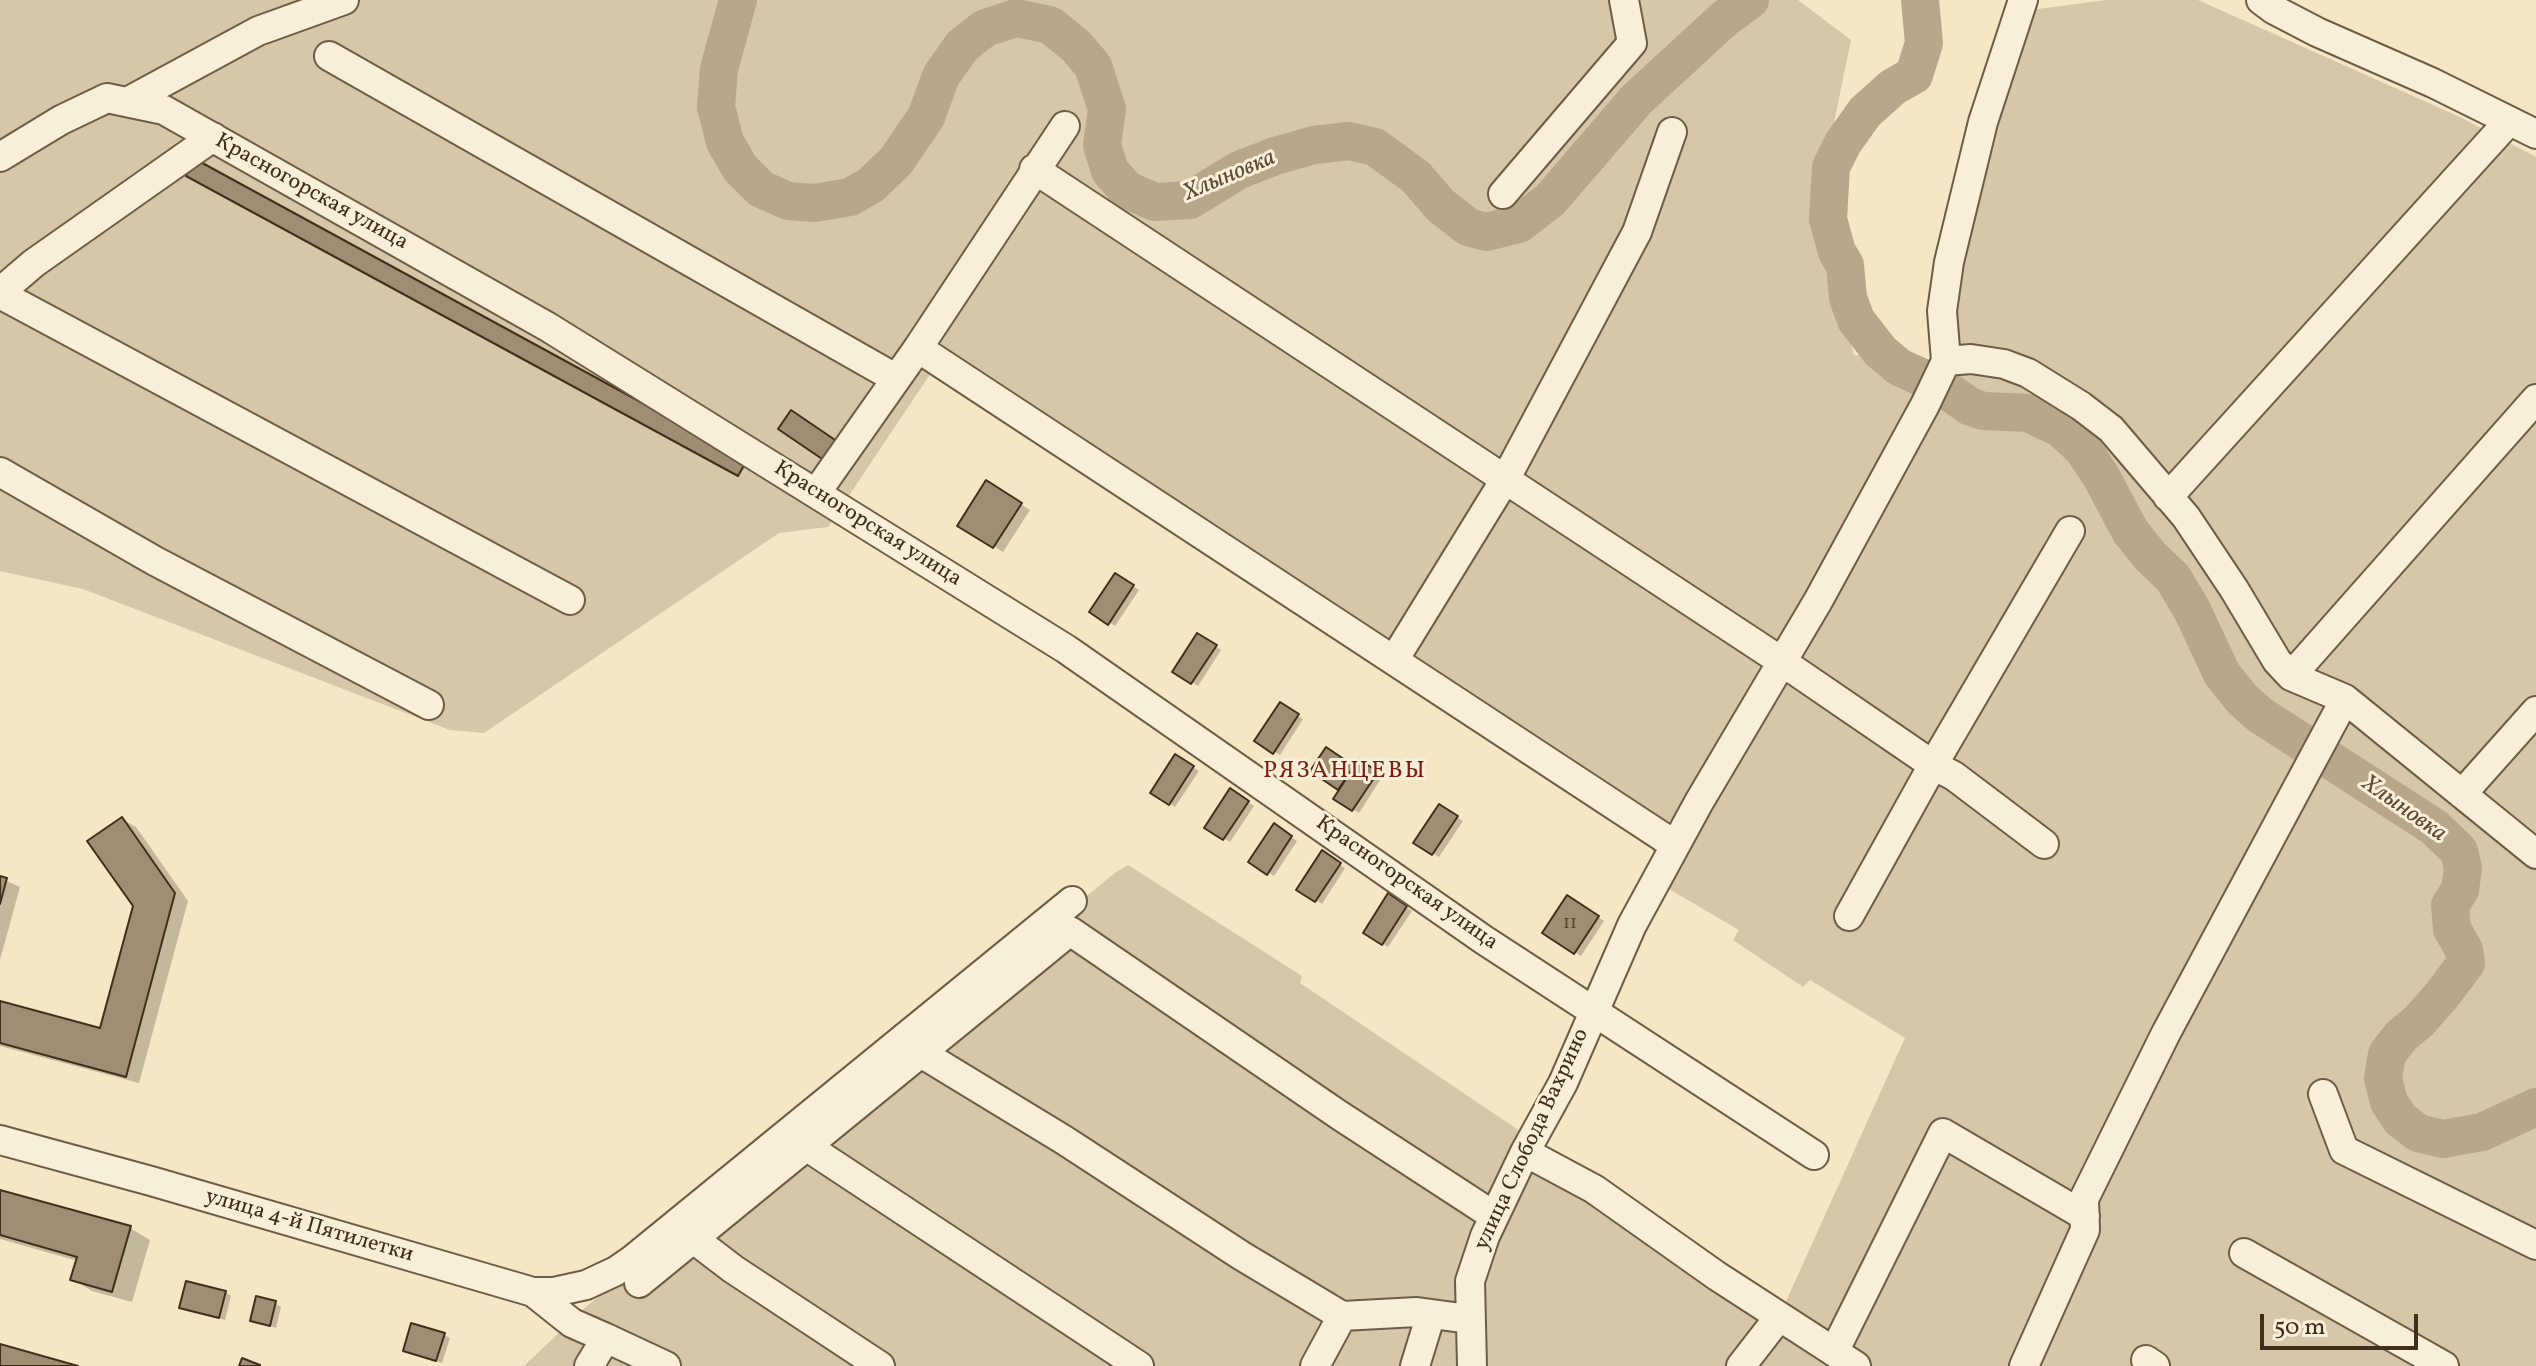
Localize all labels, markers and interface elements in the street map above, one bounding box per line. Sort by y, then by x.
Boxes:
street label: Красногорская улица [210,129,412,257]
water label: Хлыновка [1180,145,1280,209]
street label: Красногорская улица [768,456,966,594]
district label: РЯЗАНЦЕВЫ [1263,759,1427,787]
water label: Хлыновка [2355,770,2451,850]
street label: Красногорская улица [1310,811,1502,957]
house number: 11 [1563,914,1577,936]
street label: улица Слобода Вахрино [1470,1025,1596,1255]
street label: улица 4-й Пятилетки [202,1185,416,1269]
scale bar [2264,1298,2422,1348]
text: 50 m [2274,1311,2326,1345]

